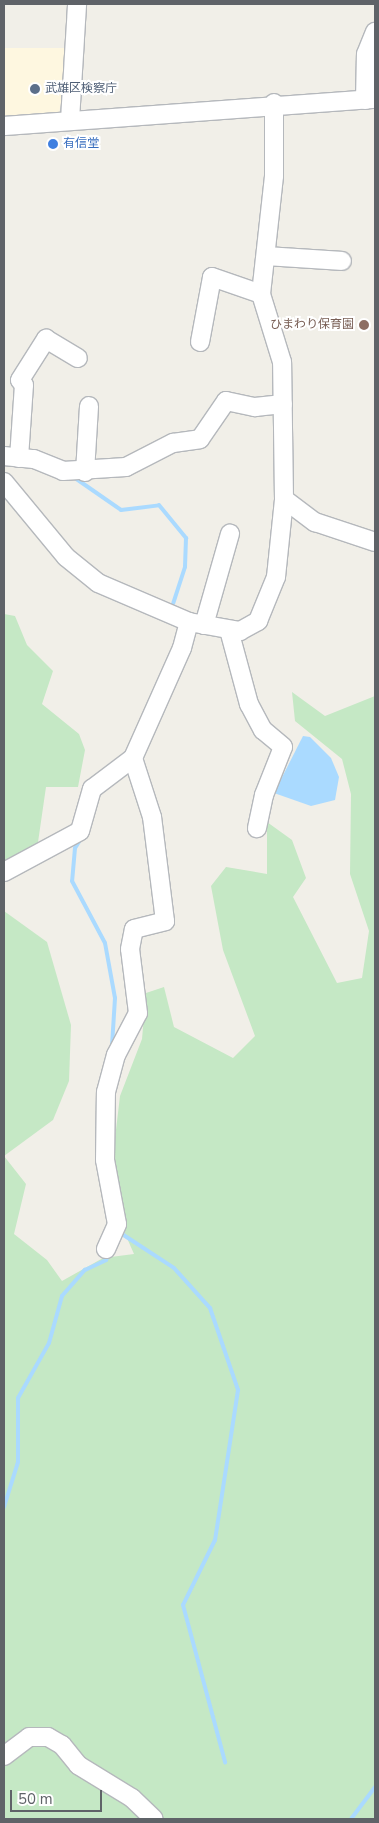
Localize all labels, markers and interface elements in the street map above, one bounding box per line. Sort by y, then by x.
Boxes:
place label: 武雄区検察庁 [45,82,117,96]
marker: 武雄区検察庁 [29,83,41,95]
place label: 有信堂 [63,137,99,151]
marker: 有信堂 [47,138,59,150]
place label: ひまわり保育園 [270,318,354,332]
marker: ひまわり保育園 [358,319,370,331]
scale bar [12,1780,105,1812]
text: 50 m [18,1789,53,1809]

